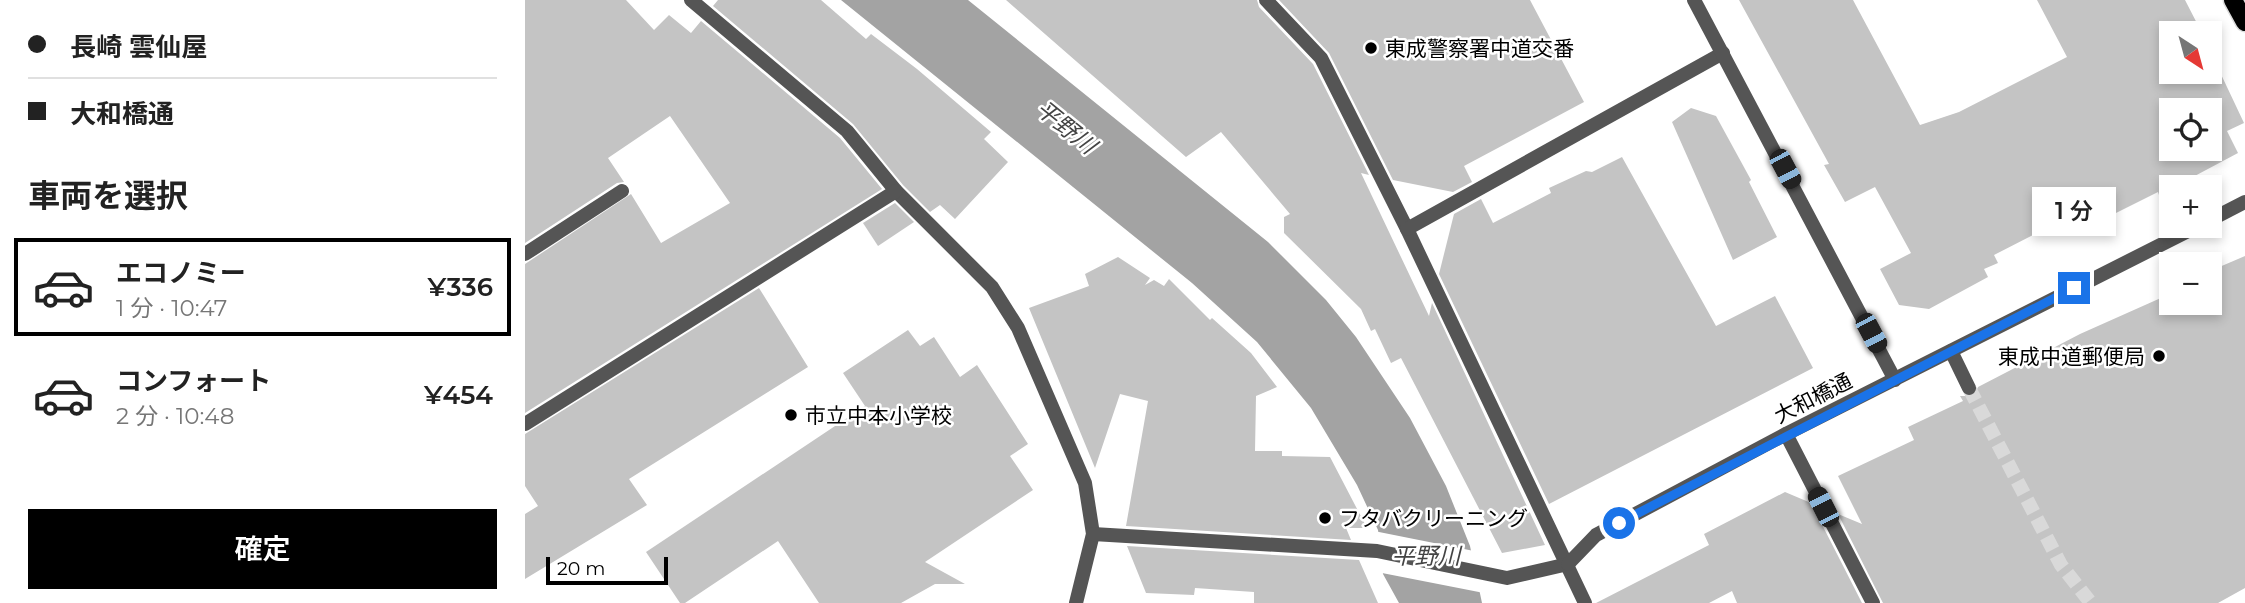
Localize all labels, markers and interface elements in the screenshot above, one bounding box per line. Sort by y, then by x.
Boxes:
north arrow [2159,21,2223,84]
map controls [2159,21,2222,315]
text: 長崎 雲仙屋 [70,31,207,63]
place label: 東成警察署中道交番 [1385,36,1574,61]
marker: 東成警察署中道交番 [1363,40,1379,56]
water label: 平野川 [1030,94,1104,161]
text: 大和橋通 [70,98,174,130]
button: locate [2159,98,2222,161]
car [1766,146,1805,192]
button: + [2159,175,2222,238]
text: 車両を選択 [28,176,188,215]
callout: 1 分 [2032,187,2116,236]
text: 1 分 [2055,197,2093,225]
button: − [2159,252,2222,315]
icon: car [32,256,95,319]
text: エコノミー [116,257,246,289]
text: ¥336 [428,271,493,303]
route end [2058,272,2090,304]
text: 1 分 · 10:47 [116,294,227,322]
car [1852,310,1891,356]
place label: 東成中道郵便局 [1998,344,2145,369]
marker: 東成中道郵便局 [2151,348,2167,364]
icon: car [32,364,95,427]
text: コンフォート [116,365,271,397]
street label: 大和橋通 [1770,368,1856,428]
text: ¥454 [424,379,493,411]
text: 2 分 · 10:48 [116,402,234,430]
place label: 市立中本小学校 [805,403,952,428]
marker: 市立中本小学校 [783,407,799,423]
car [1805,484,1842,530]
place label: フタバクリーニング [1339,506,1528,531]
route start [1603,507,1635,539]
button: 確定 [28,509,497,589]
marker: フタバクリーニング [1317,510,1333,526]
water label: 平野川 [1392,542,1464,570]
scale bar [546,554,669,586]
text: 20 m [557,557,605,580]

